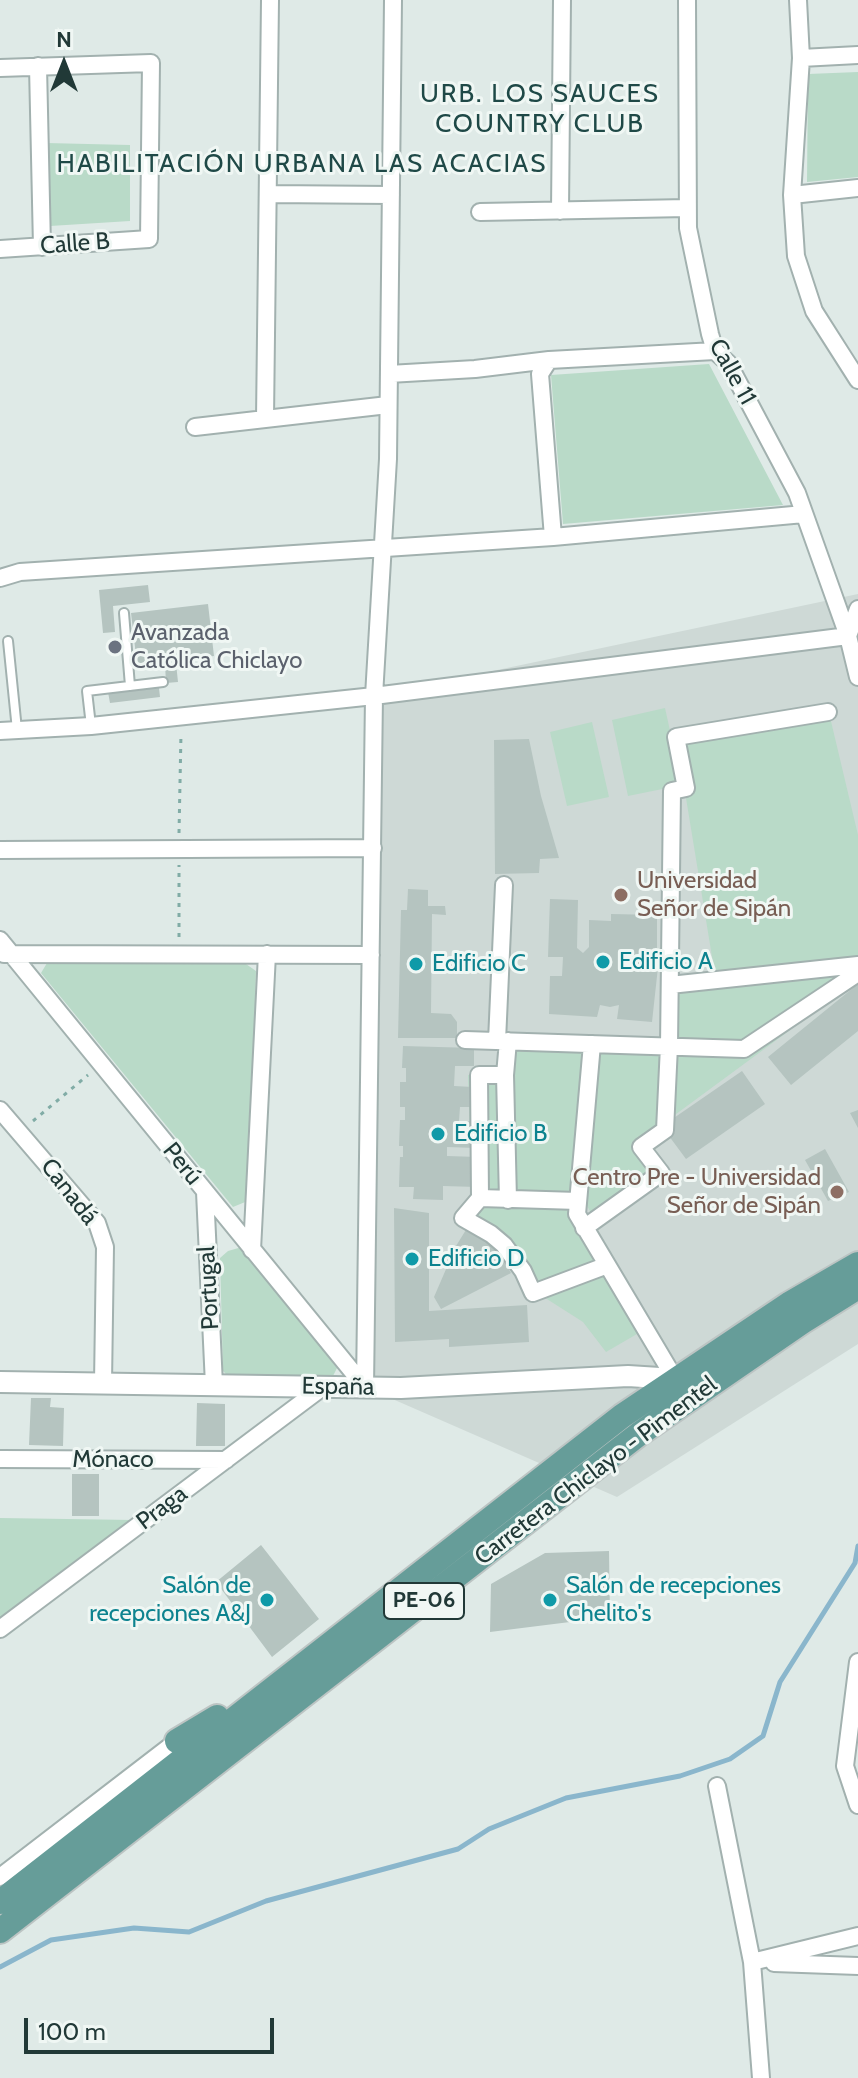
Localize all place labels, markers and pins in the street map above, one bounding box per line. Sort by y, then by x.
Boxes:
place label: Avanzada Católica Chiclayo [131,619,302,675]
marker: Avanzada Católica Chiclayo [106,638,124,656]
place label: Universidad Señor de Sipán [637,867,791,923]
marker: Universidad Señor de Sipán [612,886,630,904]
place label: Edificio A [619,948,713,976]
place label: Edificio C [432,950,526,978]
marker: Edificio A [594,953,612,971]
marker: Edificio C [407,955,425,973]
place label: Edificio B [454,1120,547,1148]
marker: Edificio B [429,1125,447,1143]
place label: Centro Pre - Universidad Señor de Sipán [573,1164,821,1220]
marker: Centro Pre - Universidad Señor de Sipán [828,1183,846,1201]
place label: Edificio D [428,1245,524,1273]
marker: Edificio D [403,1250,421,1268]
place label: Salón de recepciones A&J [89,1572,251,1628]
place label: Salón de recepciones Chelito's [566,1572,781,1628]
marker: Salón de recepciones A&J [258,1591,276,1609]
marker: Salón de recepciones Chelito's [541,1591,559,1609]

